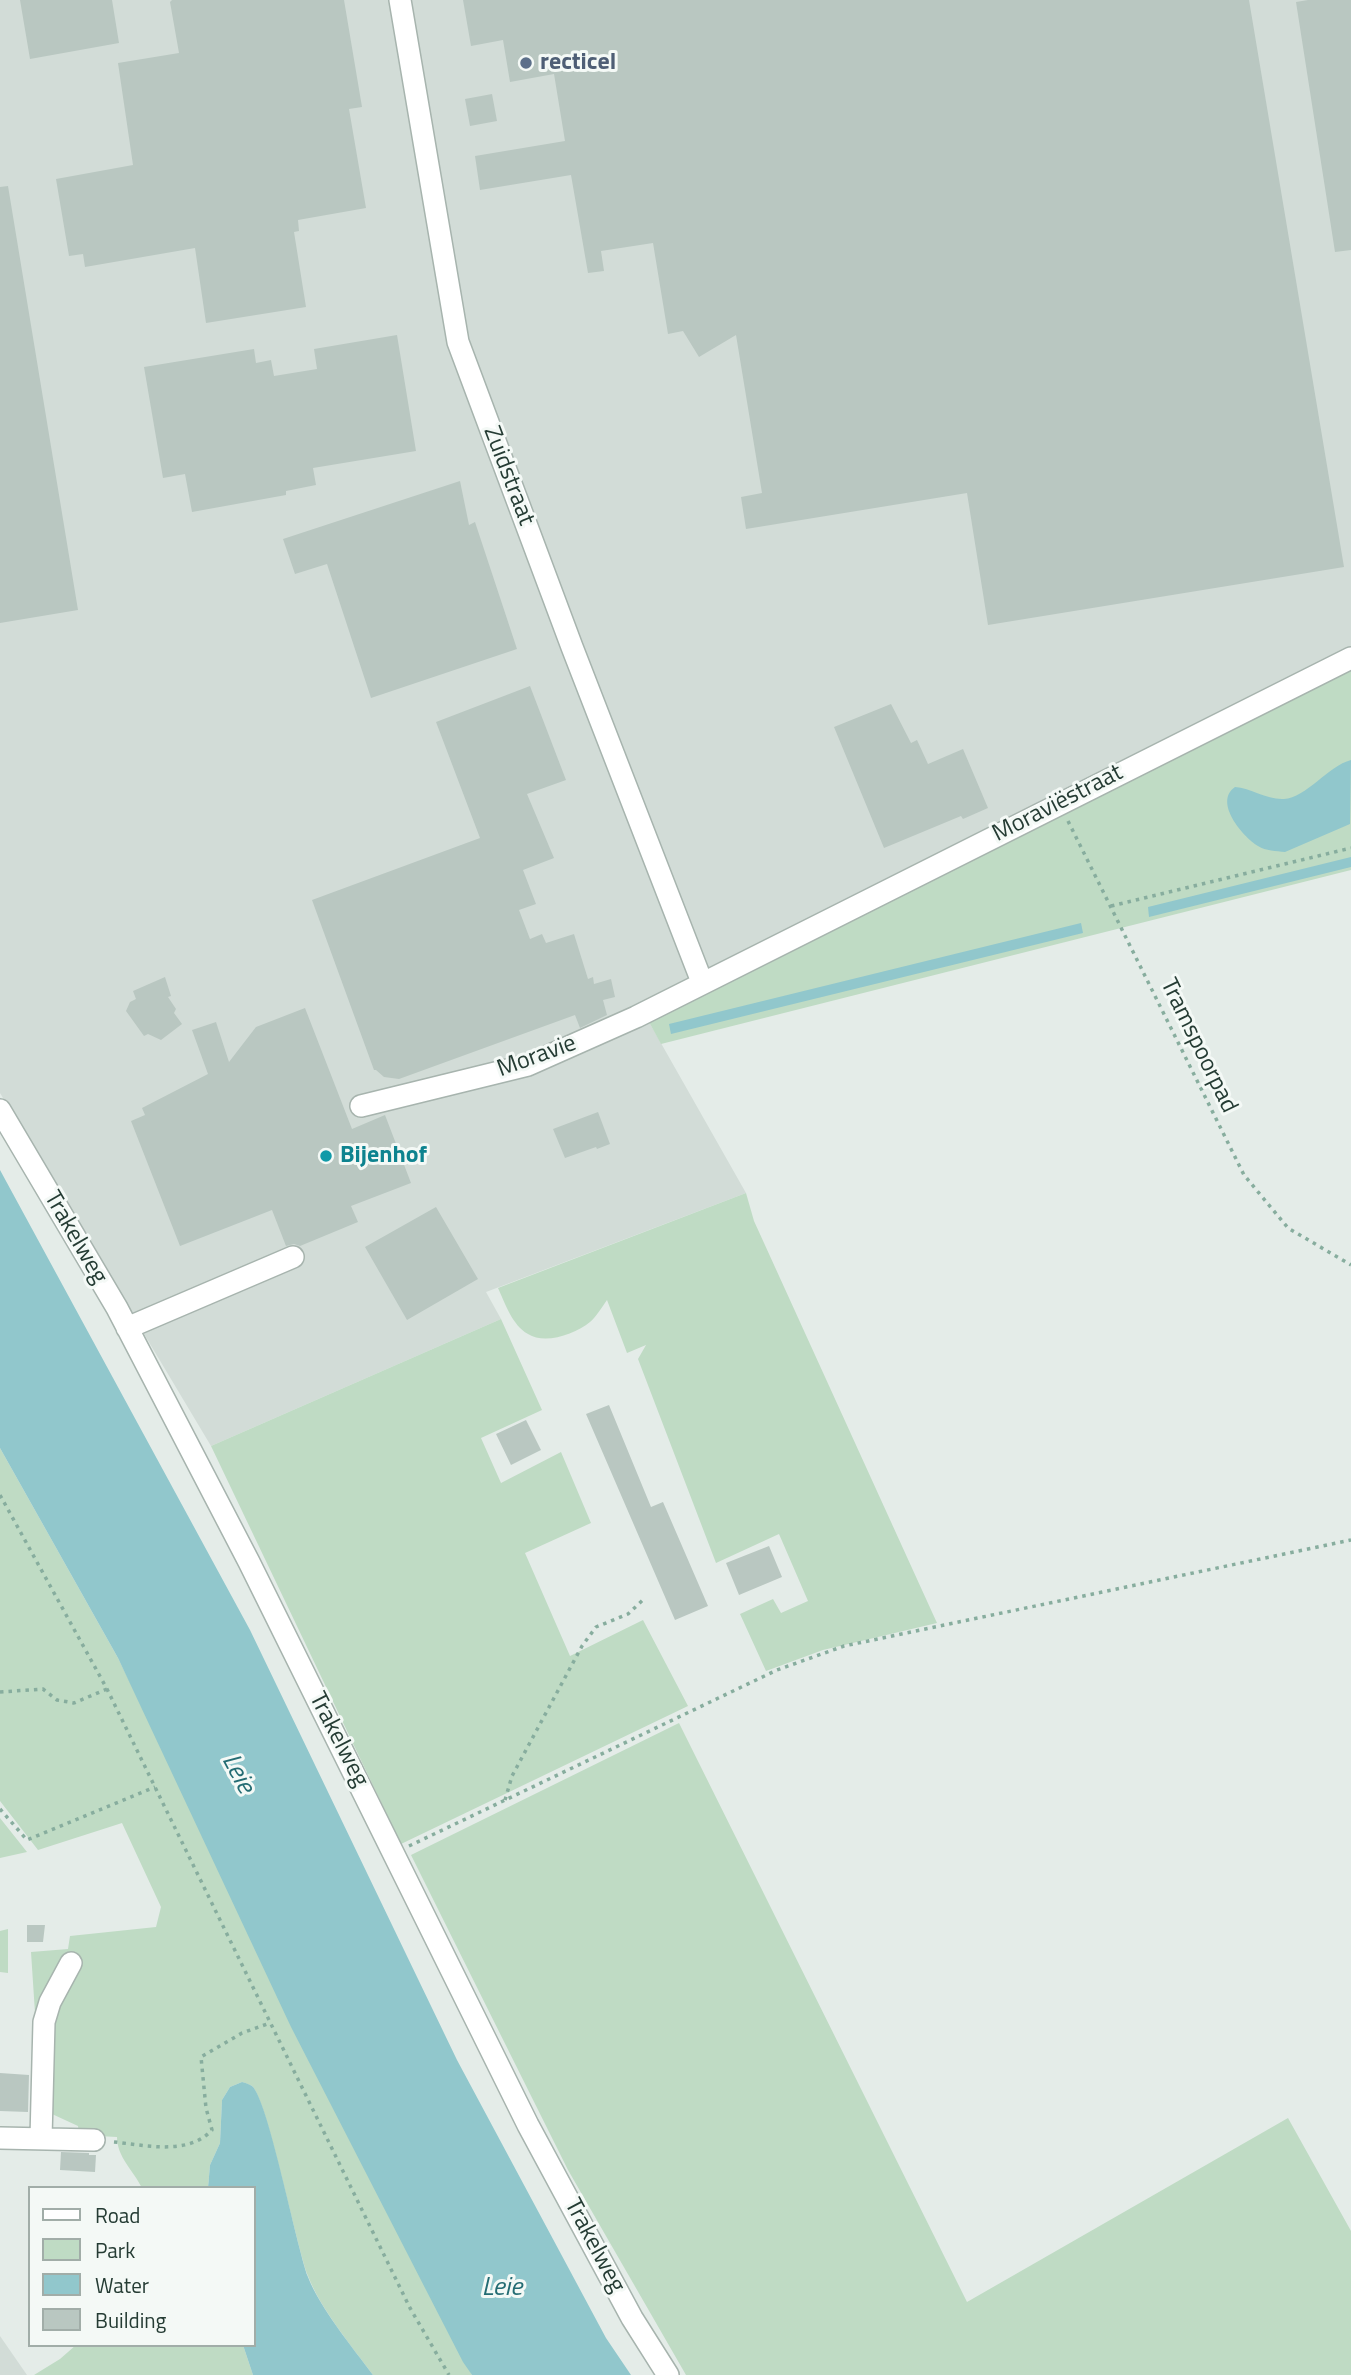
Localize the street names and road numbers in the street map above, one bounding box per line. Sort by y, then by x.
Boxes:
street label: Zuidstraat [476,422,540,530]
street label: Moraviëstraat [988,759,1128,849]
street label: Tramspoorpad [1153,974,1243,1118]
street label: Moravie [494,1029,580,1085]
street label: Trakelweg [37,1186,113,1290]
street label: Trakelweg [302,1688,374,1792]
street label: Trakelweg [557,2194,631,2298]

